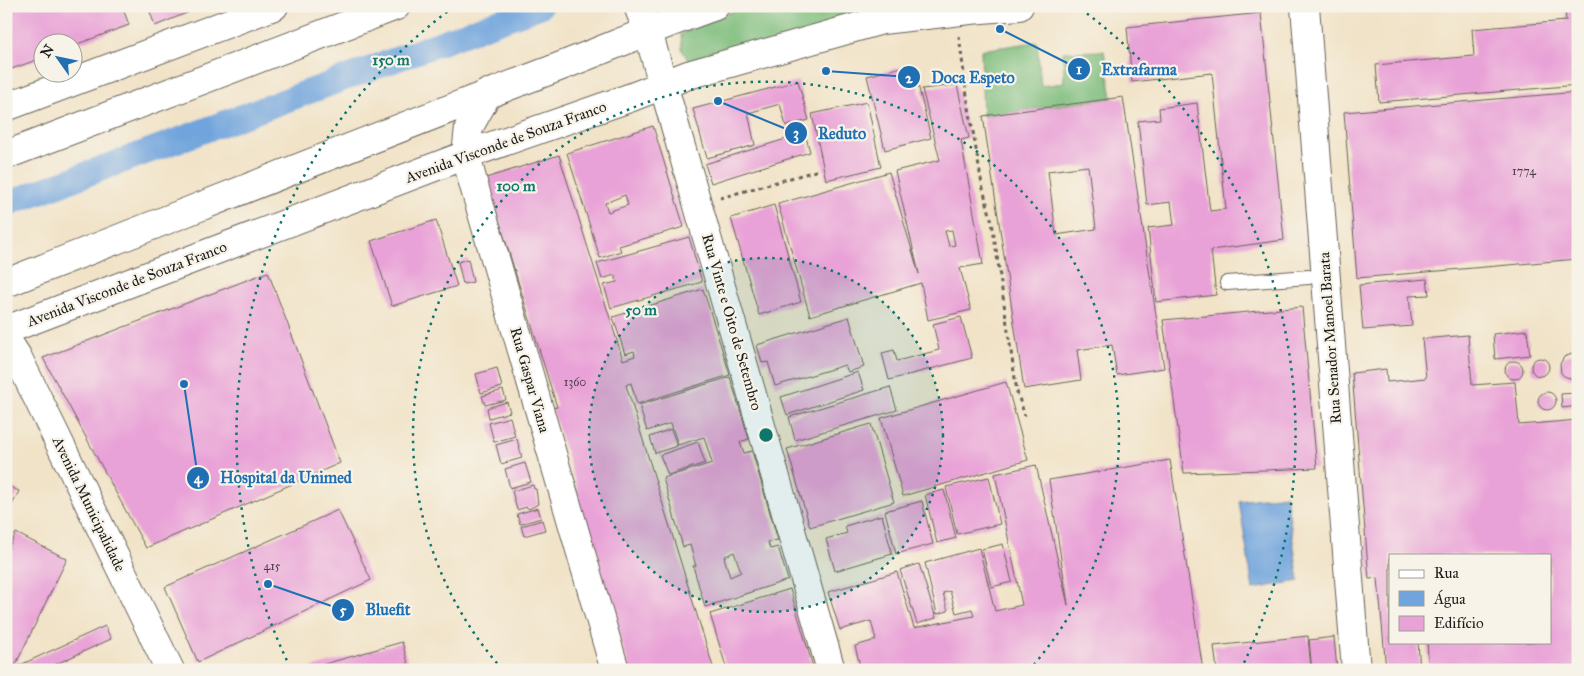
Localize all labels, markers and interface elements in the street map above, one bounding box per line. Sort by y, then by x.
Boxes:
north arrow [32,32,82,82]
text: N [37,41,58,61]
text: 150 m [372,51,410,69]
callout: Extrafarma [1066,54,1186,85]
text: 1 [1076,60,1082,78]
text: Extrafarma [1101,60,1178,79]
callout: Doca Espeto [896,62,1025,93]
text: Doca Espeto [931,68,1015,88]
text: 2 [905,69,913,87]
street label: Avenida Visconde de Souza Franco [402,97,609,187]
callout: Reduto [783,118,877,149]
text: 3 [793,124,799,143]
text: Reduto [818,124,866,143]
house number: 1774 [1512,164,1536,178]
text: 100 m [496,177,536,195]
street label: Rua Vinte e Oito de Setembro [698,232,766,413]
street label: Avenida Visconde de Souza Franco [24,237,230,331]
street label: Rua Senador Manoel Barata [1315,251,1345,425]
text: 50 m [625,301,657,319]
street label: Rua Gaspar Viana [506,325,554,435]
house number: 1360 [564,375,586,389]
centre of rings [757,426,775,444]
street label: Avenida Municipalidade [48,433,129,574]
callout: Hospital da Unimed [185,462,362,493]
text: Hospital da Unimed [220,468,353,488]
text: 4 [194,469,203,488]
legend [1389,554,1552,644]
house number: 415 [264,559,281,573]
text: Rua [1434,564,1459,582]
text: Água [1433,589,1466,608]
callout: Bluefit [330,594,420,625]
text: Bluefit [366,600,411,619]
text: 5 [340,601,347,619]
text: Edifício [1434,614,1484,632]

